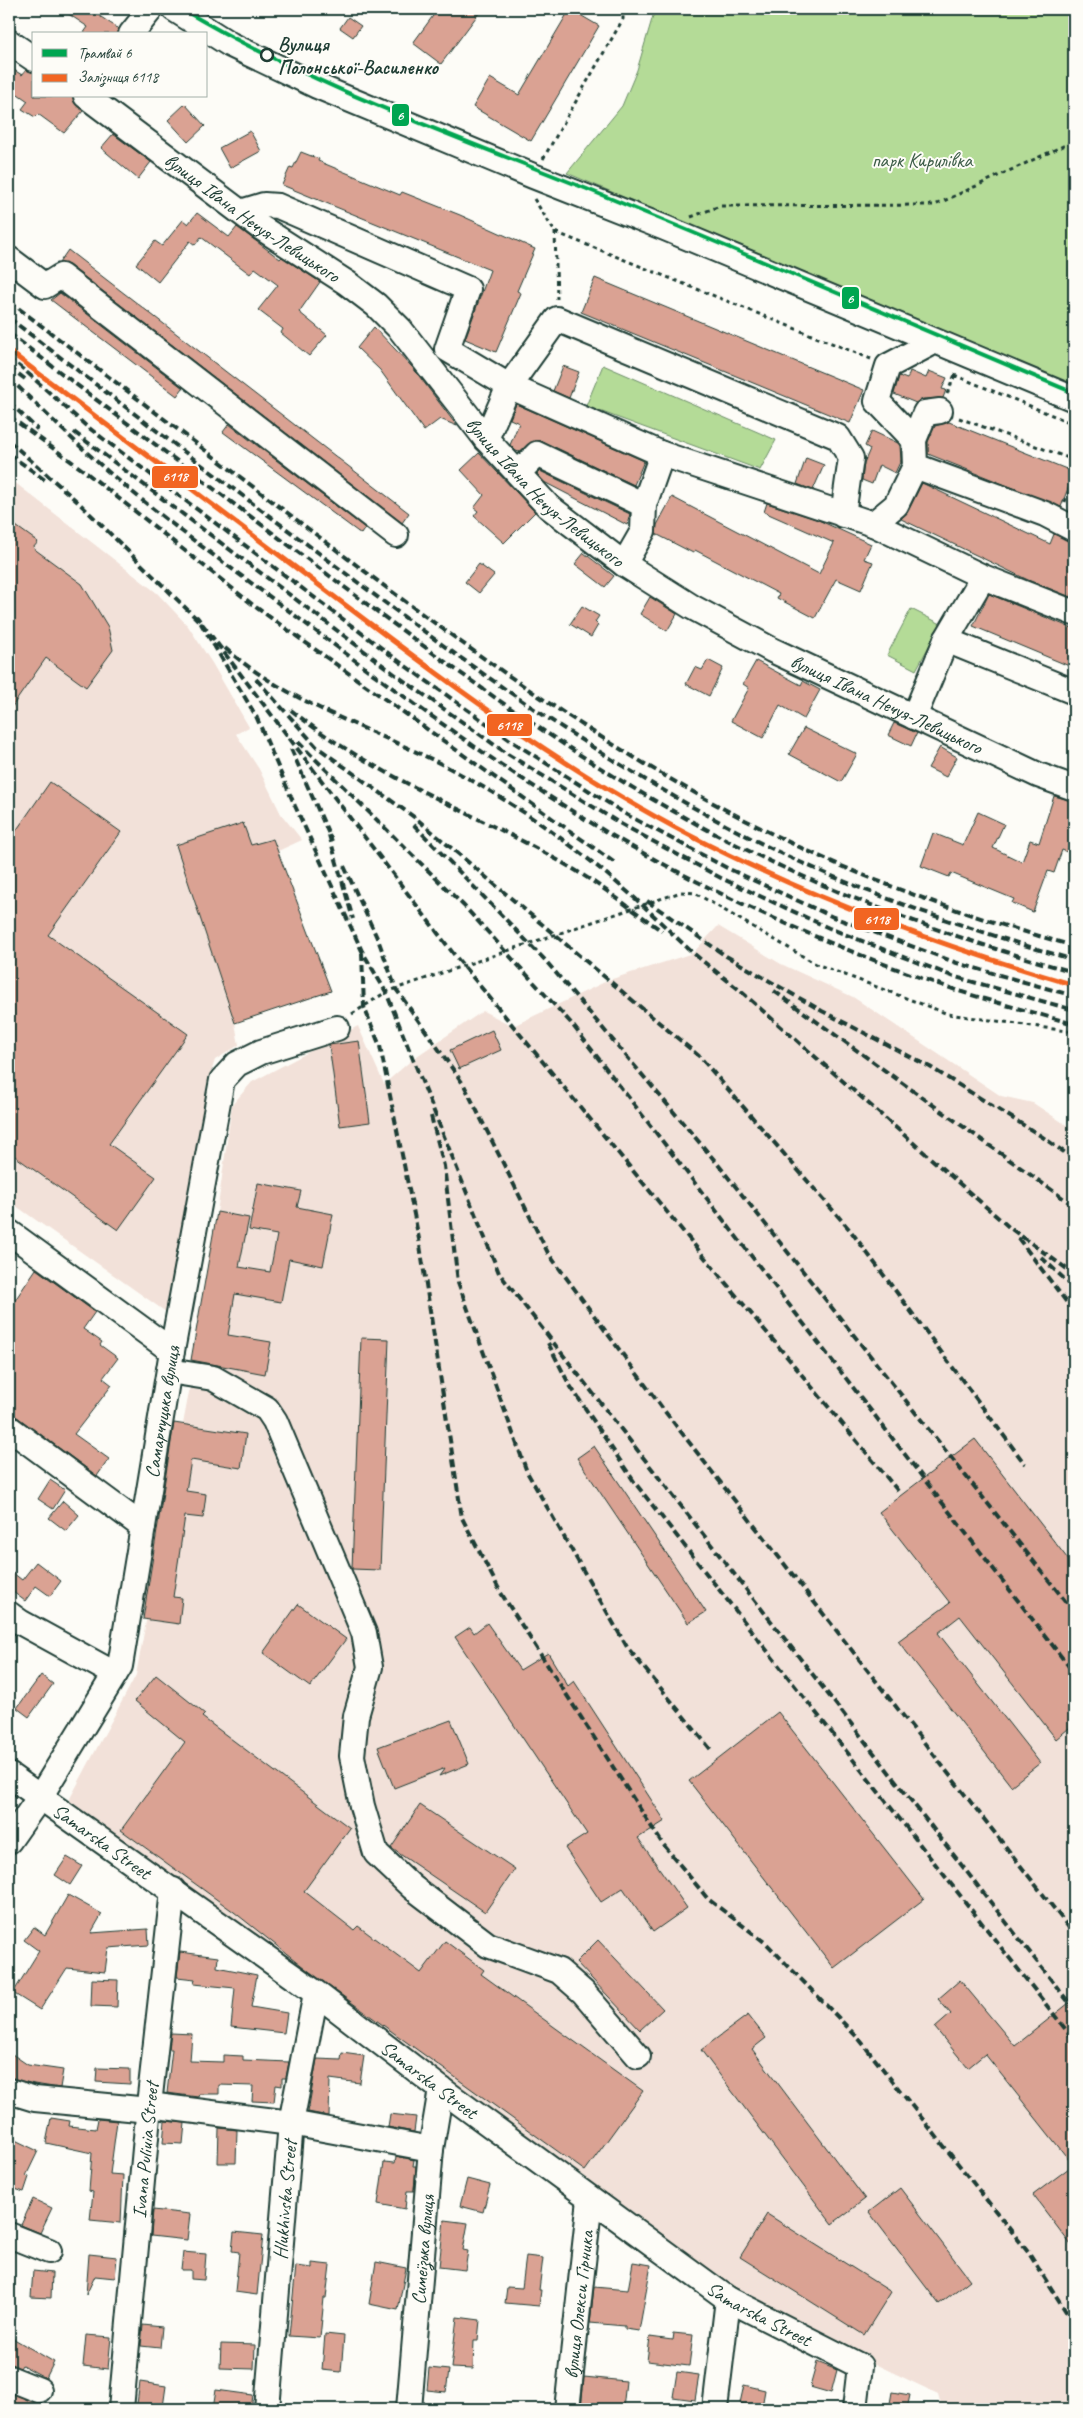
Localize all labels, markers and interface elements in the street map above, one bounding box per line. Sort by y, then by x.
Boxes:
legend [32,32,208,98]
place label: Вулиця Полонської-Василенко [278,32,439,80]
text: Трамвай 6 [78,44,133,63]
marker: Вулиця Полонської-Василенко [260,48,274,62]
text: Залізниця 6118 [78,68,160,87]
line badge: 6 [391,103,410,127]
text: 6 [397,107,405,124]
street label: вулиця Івана Нечуя-Левицького [159,147,345,289]
park label: парк Кирилівка [872,148,974,173]
line badge: 6 [841,286,860,310]
text: 6 [847,290,855,307]
street label: вулиця Івана Нечуя-Левицького [461,412,630,573]
line badge: 6118 [151,465,199,489]
text: 6118 [162,468,189,485]
street label: вулиця Івана Нечуя-Левицького [787,649,987,760]
line badge: 6118 [486,713,533,737]
text: 6118 [496,717,523,734]
line badge: 6118 [853,907,900,931]
text: 6118 [864,911,891,928]
street label: Самарчуцька вулиця [139,1343,186,1480]
street label: Samarska Street [48,1798,158,1886]
street label: Samarska Street [375,2035,484,2126]
street label: Ivana Puliuia Street [127,2078,165,2219]
street label: Hlukhivska Street [268,2136,303,2261]
street label: Симеїзька вулиця [406,2193,440,2306]
street label: вулиця Олекси Гірника [558,2228,600,2380]
street label: Samarska Street [702,2276,817,2353]

